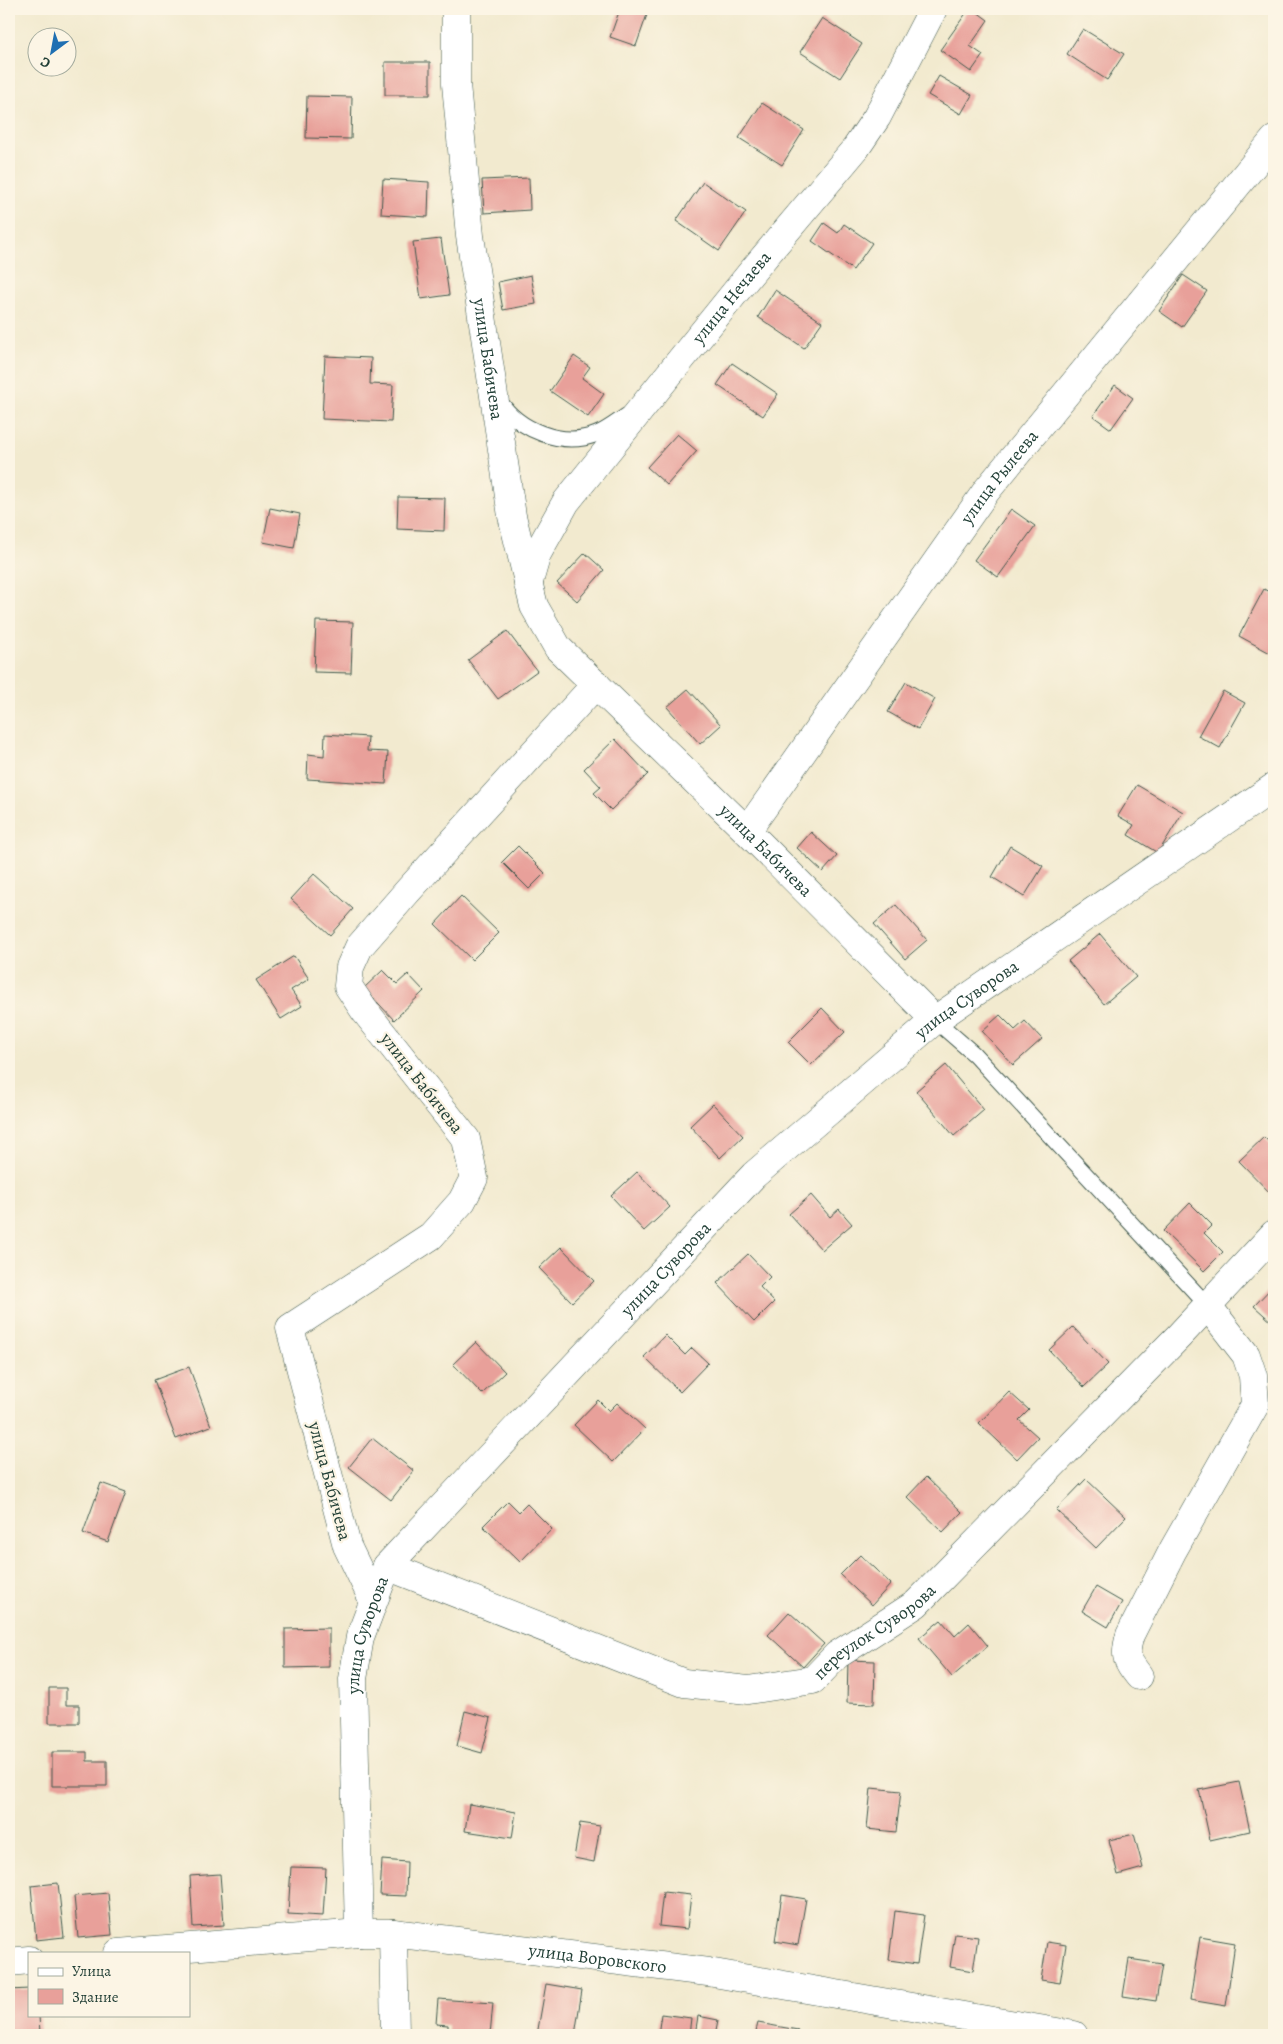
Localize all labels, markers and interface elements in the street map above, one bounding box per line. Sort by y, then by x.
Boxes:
north arrow [28,28,78,78]
text: С [36,52,54,73]
street label: улица Нечаева [686,245,777,349]
street label: улица Бабичева [467,296,509,422]
street label: улица Рылеева [954,424,1044,529]
street label: улица Бабичева [713,798,818,903]
street label: улица Суворова [909,954,1024,1045]
street label: улица Бабичева [374,1027,470,1139]
street label: улица Суворова [615,1216,717,1322]
street label: улица Бабичева [302,1418,358,1544]
street label: улица Суворова [341,1572,394,1695]
street label: переулок Суворова [808,1578,942,1685]
street label: улица Воровского [526,1938,668,1979]
legend [28,1952,190,2016]
text: Улица [72,1961,111,1981]
text: Здание [72,1987,119,2007]

